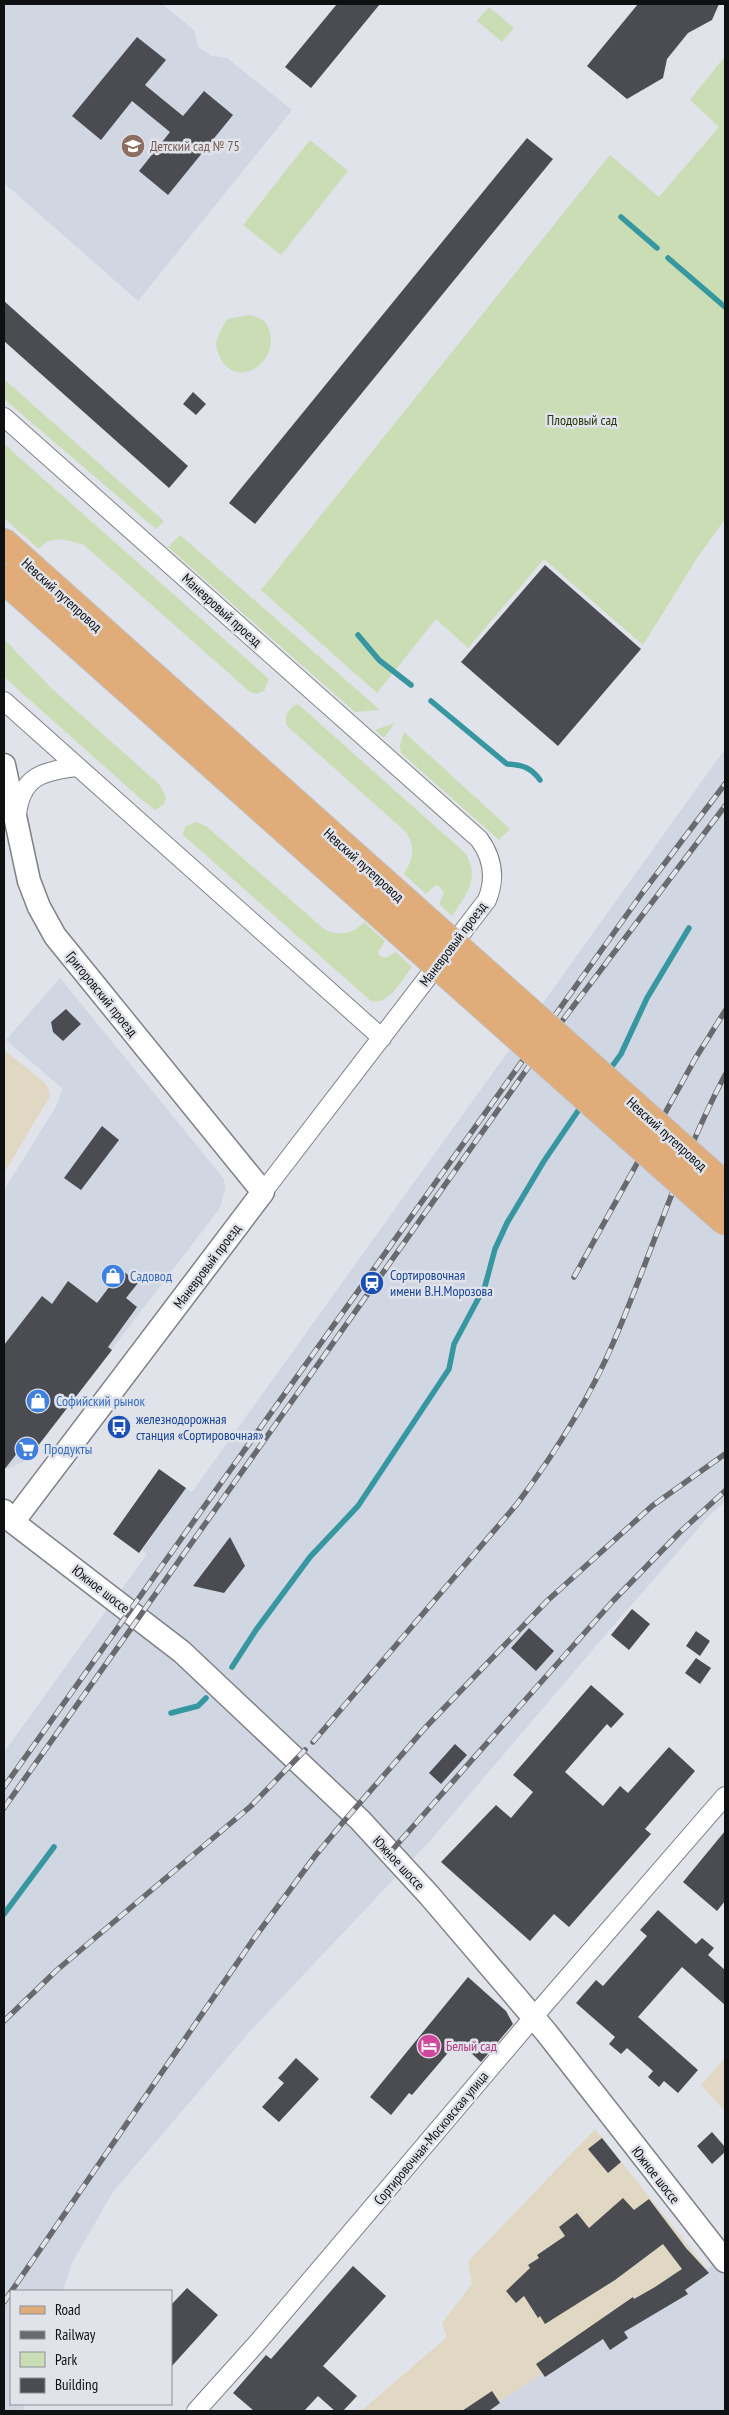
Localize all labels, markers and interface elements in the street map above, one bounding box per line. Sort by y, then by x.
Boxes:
school or university icon: Детский сад № 75 [120,133,146,159]
place label: Детский сад № 75 [150,137,240,155]
park label: Плодовый сад [547,411,617,429]
street label: Невский путепровод [18,554,106,636]
street label: Маневровый проезд [178,569,266,651]
street label: Невский путепровод [320,824,408,906]
street label: Маневровый проезд [415,898,491,990]
street label: Григоровский проезд [62,948,142,1040]
street label: Невский путепровод [623,1093,711,1175]
street label: Маневровый проезд [169,1220,245,1312]
shop icon: Садовод [100,1263,126,1289]
place label: Сортировочная имени В.Н.Морозова [390,1266,493,1300]
place label: Садовод [130,1267,172,1285]
station icon: Сортировочная имени В.Н.Морозова [359,1270,385,1296]
shop icon: Софийский рынок [25,1388,51,1414]
place label: Софийский рынок [56,1392,145,1410]
place label: железнодорожная станция «Сортировочная» [136,1410,264,1444]
bus stop icon: железнодорожная станция «Сортировочная» [106,1414,132,1440]
supermarket icon: Продукты [14,1436,40,1462]
place label: Продукты [44,1440,92,1458]
street label: Южное шоссе [69,1561,134,1617]
street label: Южное шоссе [369,1832,429,1894]
hotel icon: Белый сад [416,2033,442,2059]
place label: Белый сад [446,2037,497,2055]
street label: Сортировочная-Московская улица [370,2067,492,2209]
street label: Южное шоссе [628,2143,684,2208]
legend [10,2290,172,2405]
text: Road [55,2300,81,2319]
text: Railway [55,2325,96,2344]
text: Park [55,2350,77,2369]
text: Building [55,2375,98,2394]

